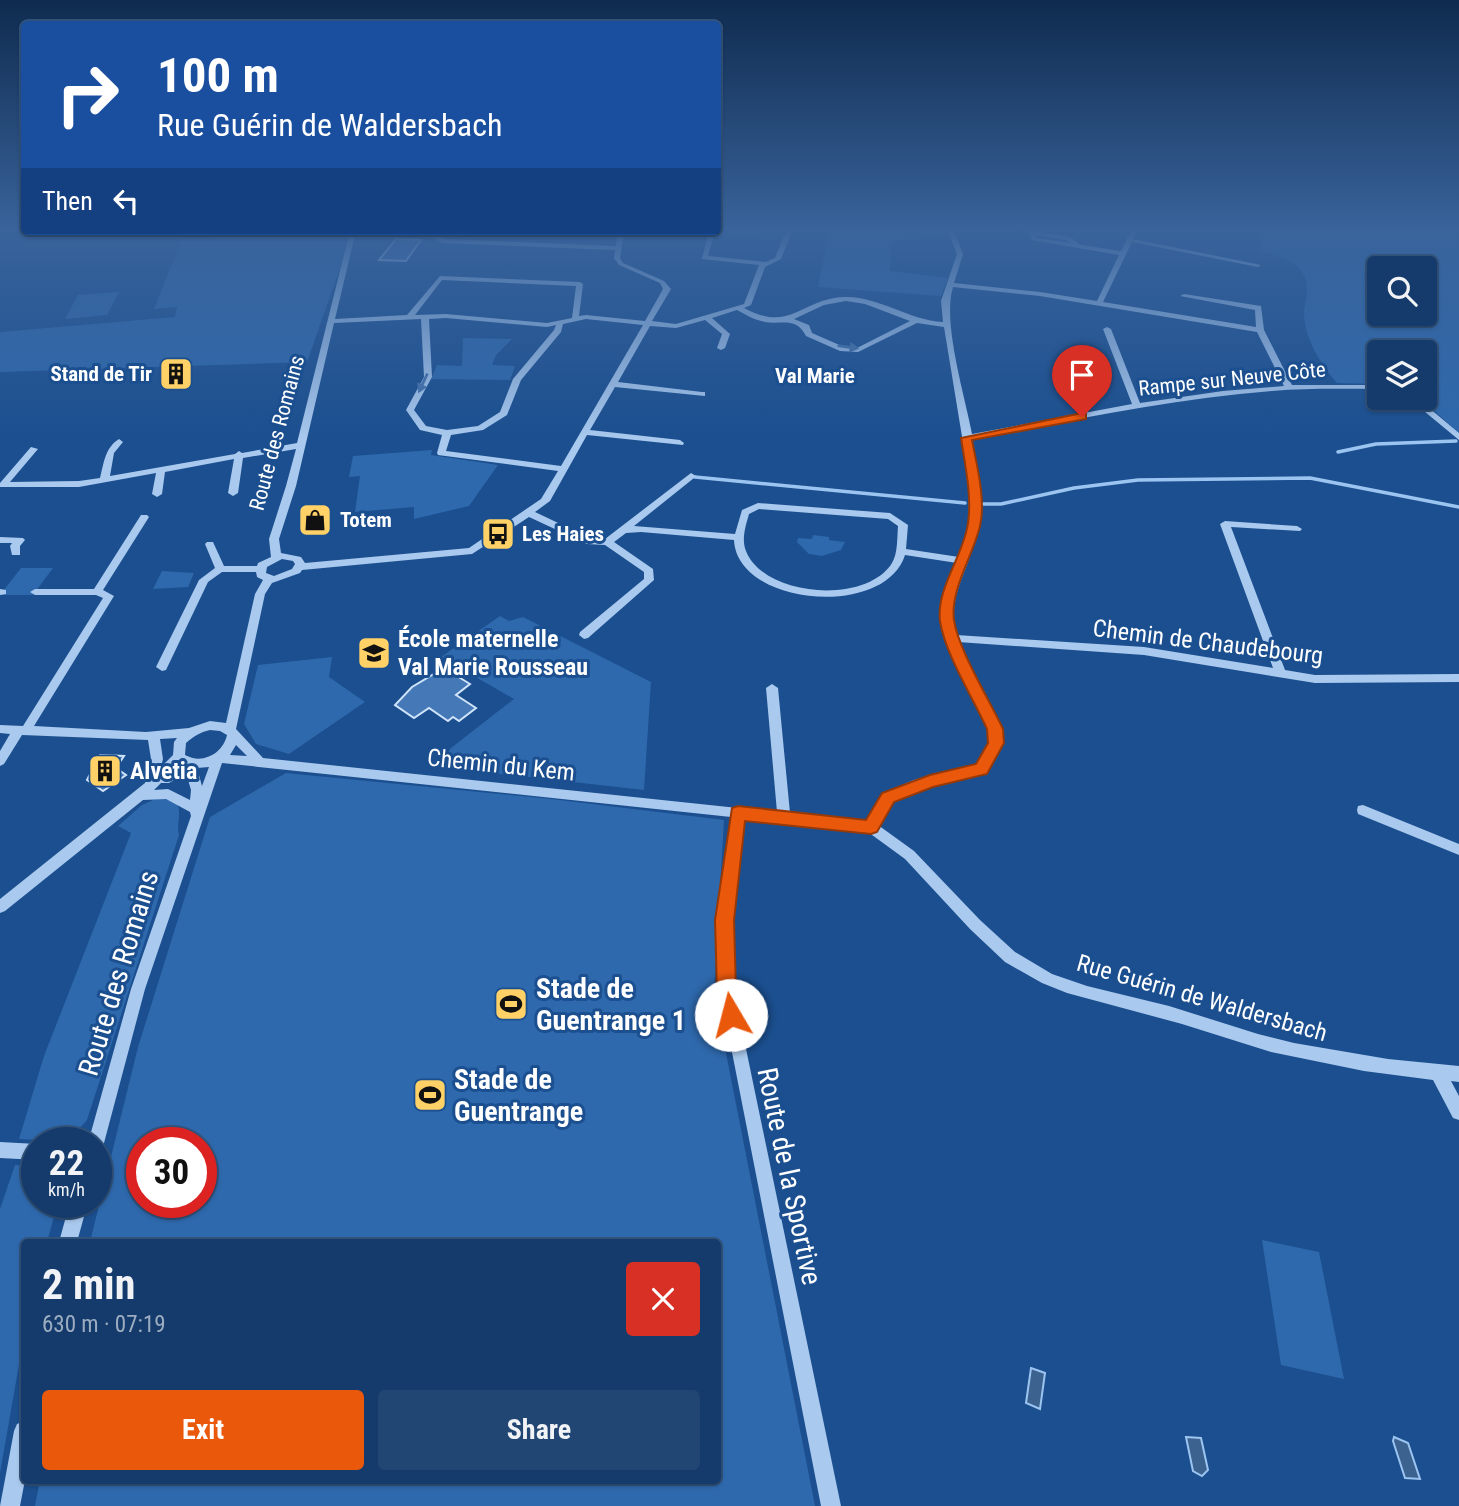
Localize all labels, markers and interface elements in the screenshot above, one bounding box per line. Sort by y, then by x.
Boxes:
text: 100 m [157,47,279,104]
icon: right [42,49,133,140]
text: Rue Guérin de Waldersbach [157,106,502,144]
icon: left [107,182,145,220]
text: Then [42,186,93,216]
map controls [1367,256,1437,410]
button: search [1367,256,1437,326]
button: layers [1367,340,1437,410]
one-way arrow [837,342,859,353]
pin [1052,345,1112,417]
street label: Route des Romains [245,353,309,513]
building icon: Stand de Tir [157,355,195,393]
icon: arrive [1063,356,1101,394]
street label: Rampe sur Neuve Côte [1137,357,1327,401]
place label: Stand de Tir [50,362,152,386]
district label: Val Marie [775,364,855,388]
one-way arrow [417,373,429,393]
shop icon: Totem [296,501,334,539]
place label: Totem [340,508,392,532]
bus stop icon: Les Haies [479,515,517,553]
place label: Les Haies [522,522,604,546]
street label: Chemin de Chaudebourg [1091,614,1325,670]
place label: École maternelle Val Marie Rousseau [398,625,588,681]
school or university icon: École maternelle Val Marie Rousseau [355,634,393,672]
street label: Chemin du Kem [426,743,576,787]
building icon: Alvetia [86,752,124,790]
place label: Alvetia [130,757,197,785]
street label: Route des Romains [72,867,165,1080]
street label: Rue Guérin de Waldersbach [1074,949,1330,1047]
place label: Stade de Guentrange 1 [536,972,686,1037]
position arrow [694,978,768,1052]
sports icon: Stade de Guentrange 1 [492,985,530,1023]
place label: Stade de Guentrange [454,1063,583,1128]
street label: Route de la Sportive [750,1064,829,1288]
sports icon: Stade de Guentrange [411,1076,449,1114]
speed limit sign: 30 [126,1127,217,1218]
text: 22 [49,1143,84,1184]
text: km/h [48,1179,85,1200]
text: 2 min [42,1260,135,1309]
button: close [626,1262,700,1336]
text: 630 m · 07:19 [42,1311,166,1338]
button: Exit [42,1390,364,1470]
button: Share [378,1390,700,1470]

